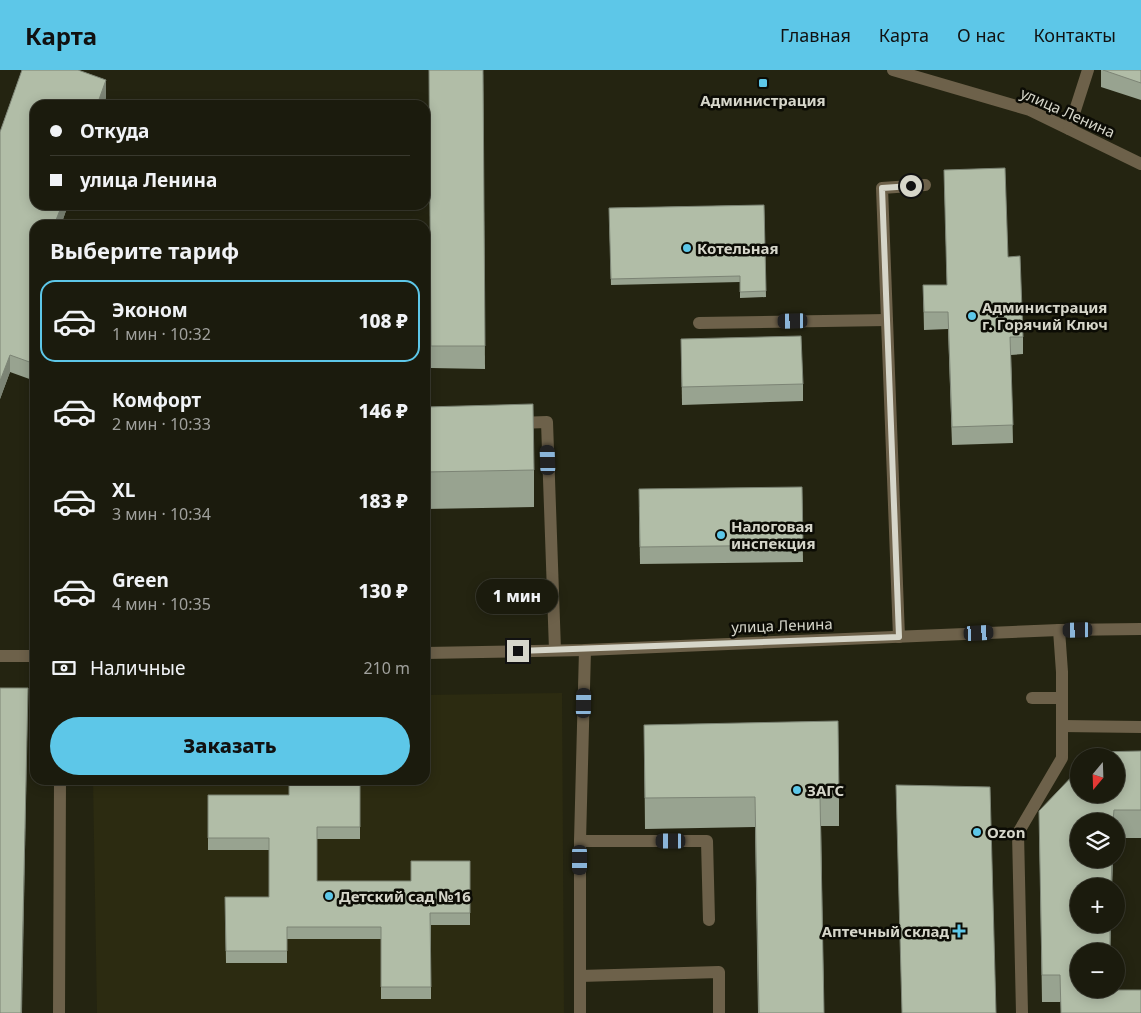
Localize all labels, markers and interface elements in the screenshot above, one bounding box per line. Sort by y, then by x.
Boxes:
text: Карта [25,19,97,52]
text: Главная [780,23,851,47]
text: Карта [879,23,929,47]
text: О нас [957,23,1005,47]
text: Контакты [1033,23,1116,47]
marker: Администрация [757,77,769,89]
street label: улица Ленина [1018,82,1118,142]
place label: Администрация [700,90,826,110]
text: Откуда [80,118,149,144]
text: улица Ленина [80,167,217,193]
route start [900,175,922,197]
text: Выберите тариф [50,235,239,265]
place label: Котельная [697,238,779,258]
marker: Котельная [681,242,693,254]
text: Эконом [112,297,188,323]
place label: Администрация г. Горячий Ключ [982,297,1108,334]
icon: car [52,299,97,344]
text: 108 ₽ [358,308,408,334]
marker: Администрация г. Горячий Ключ [966,310,978,322]
car [777,313,808,329]
text: 1 мин · 10:32 [112,323,211,345]
text: Комфорт [112,387,201,413]
icon: car [52,389,97,434]
text: 146 ₽ [358,398,408,424]
text: 2 мин · 10:33 [112,413,211,435]
car [539,445,556,475]
text: XL [112,477,135,503]
icon: car [52,479,97,524]
text: 183 ₽ [358,488,408,514]
text: 3 мин · 10:34 [112,503,211,525]
place label: Налоговая инспекция [731,516,816,553]
marker: Налоговая инспекция [715,529,727,541]
text: Green [112,567,169,593]
icon: car [52,569,97,614]
text: 130 ₽ [358,578,408,604]
callout: 1 мин [477,578,559,614]
text: 1 мин [493,585,541,607]
text: 4 мин · 10:35 [112,593,211,615]
street label: улица Ленина [731,613,833,637]
car [1062,622,1093,638]
car [963,625,994,641]
route end [507,640,529,662]
icon: cash [50,654,78,682]
text: Наличные [90,655,185,681]
text: 210 m [363,657,410,679]
car [576,688,591,718]
button: Заказать [50,717,410,775]
north arrow [1070,748,1125,802]
map controls [1070,748,1125,998]
place label: ЗАГС [807,780,844,800]
marker: ЗАГС [791,784,803,796]
button: layers [1070,813,1125,868]
place label: Ozon [987,822,1025,842]
marker: Ozon [971,826,983,838]
car [656,834,686,849]
car [572,845,587,875]
button: + [1070,878,1125,933]
place label: Детский сад №16 [339,886,471,906]
marker: Детский сад №16 [323,890,335,902]
place label: Аптечный склад [822,921,949,941]
marker: Аптечный склад [953,925,965,937]
button: − [1070,943,1125,998]

